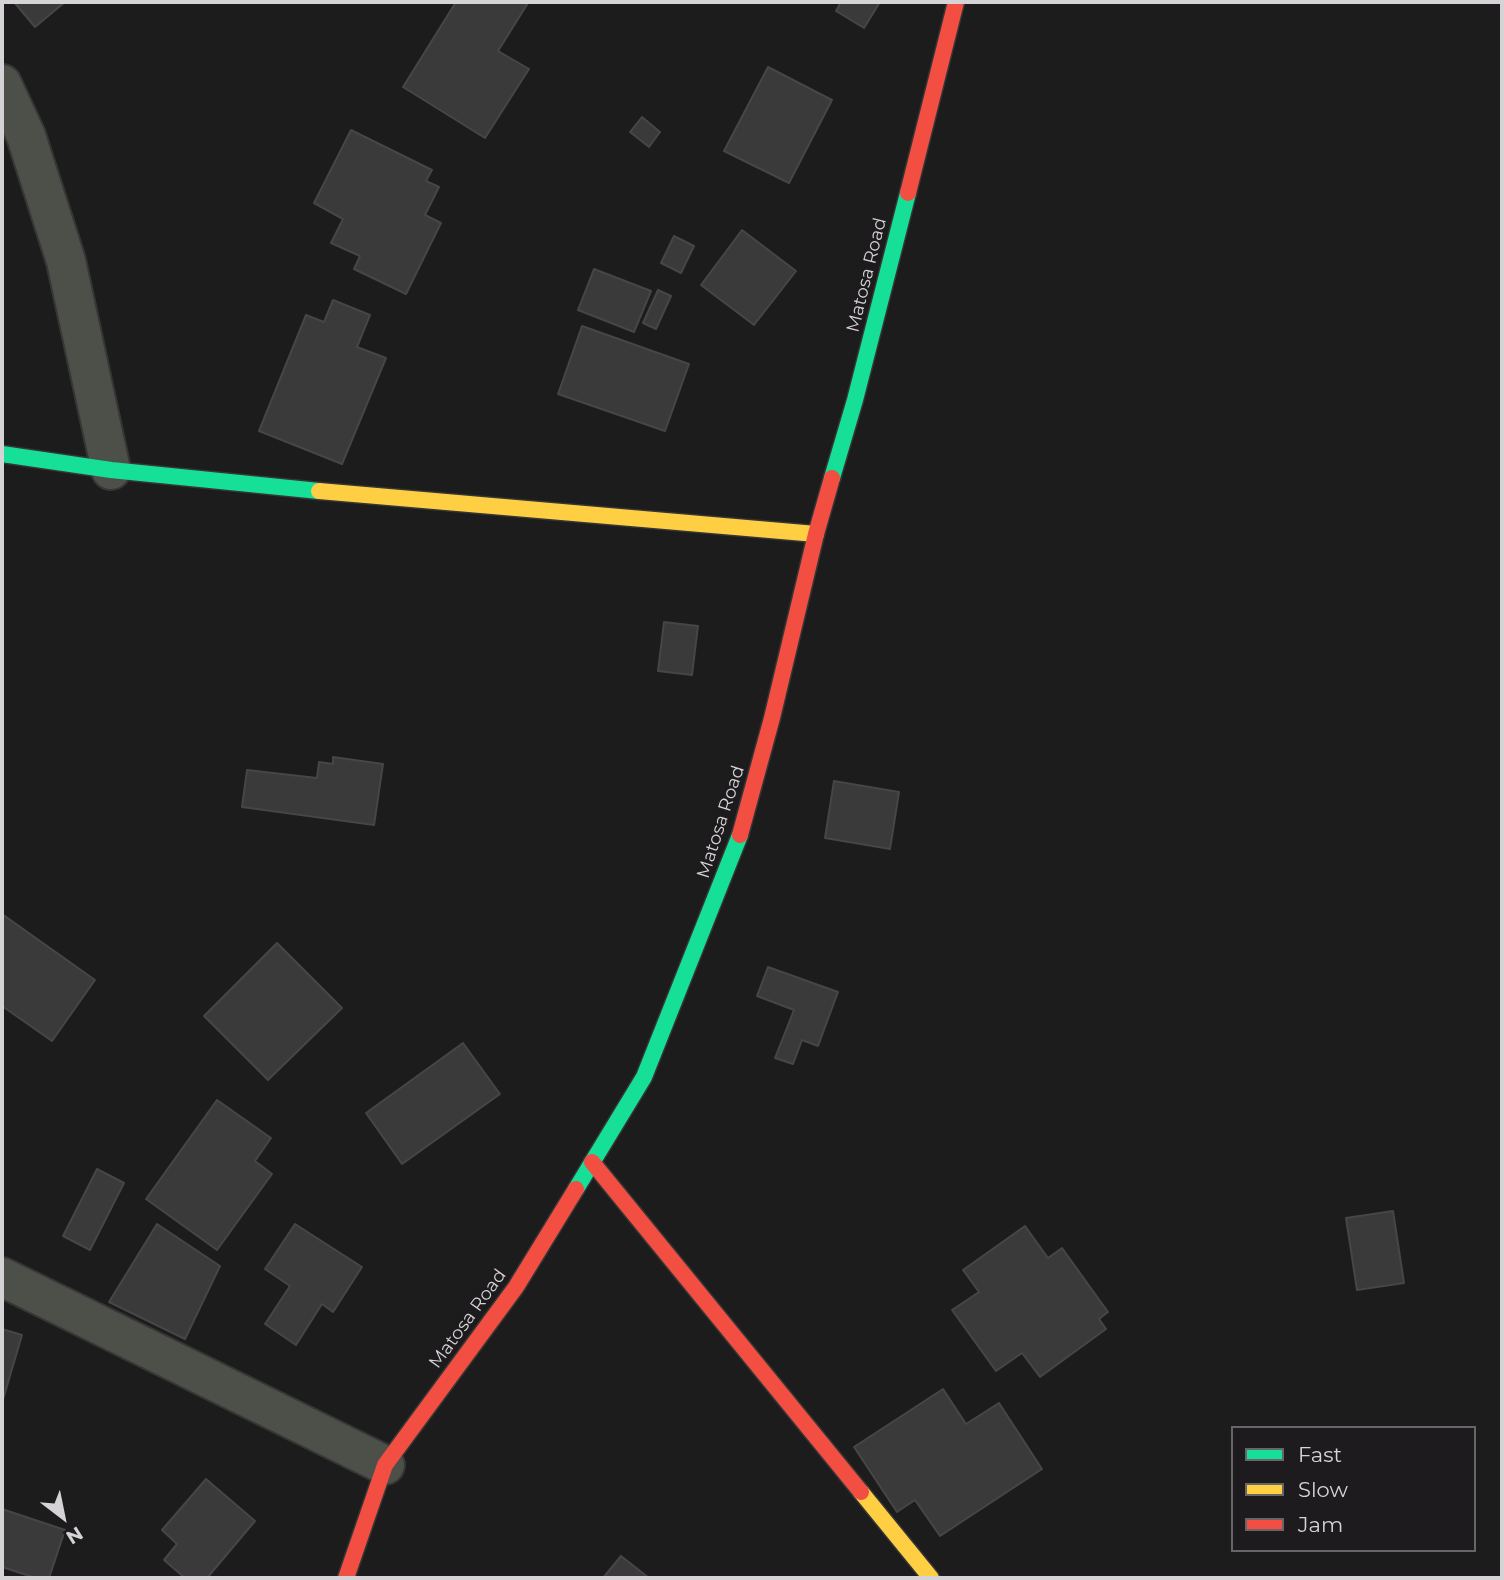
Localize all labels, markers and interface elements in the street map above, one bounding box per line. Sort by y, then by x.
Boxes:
street label: Matosa Road [842,216,892,334]
street label: Matosa Road [693,763,749,881]
street label: Matosa Road [425,1265,511,1373]
legend [1231,1426,1476,1552]
text: Fast [1298,1442,1342,1467]
text: Slow [1298,1477,1348,1502]
north arrow [28,1482,98,1552]
text: Jam [1298,1512,1343,1537]
text: N [62,1521,87,1549]

